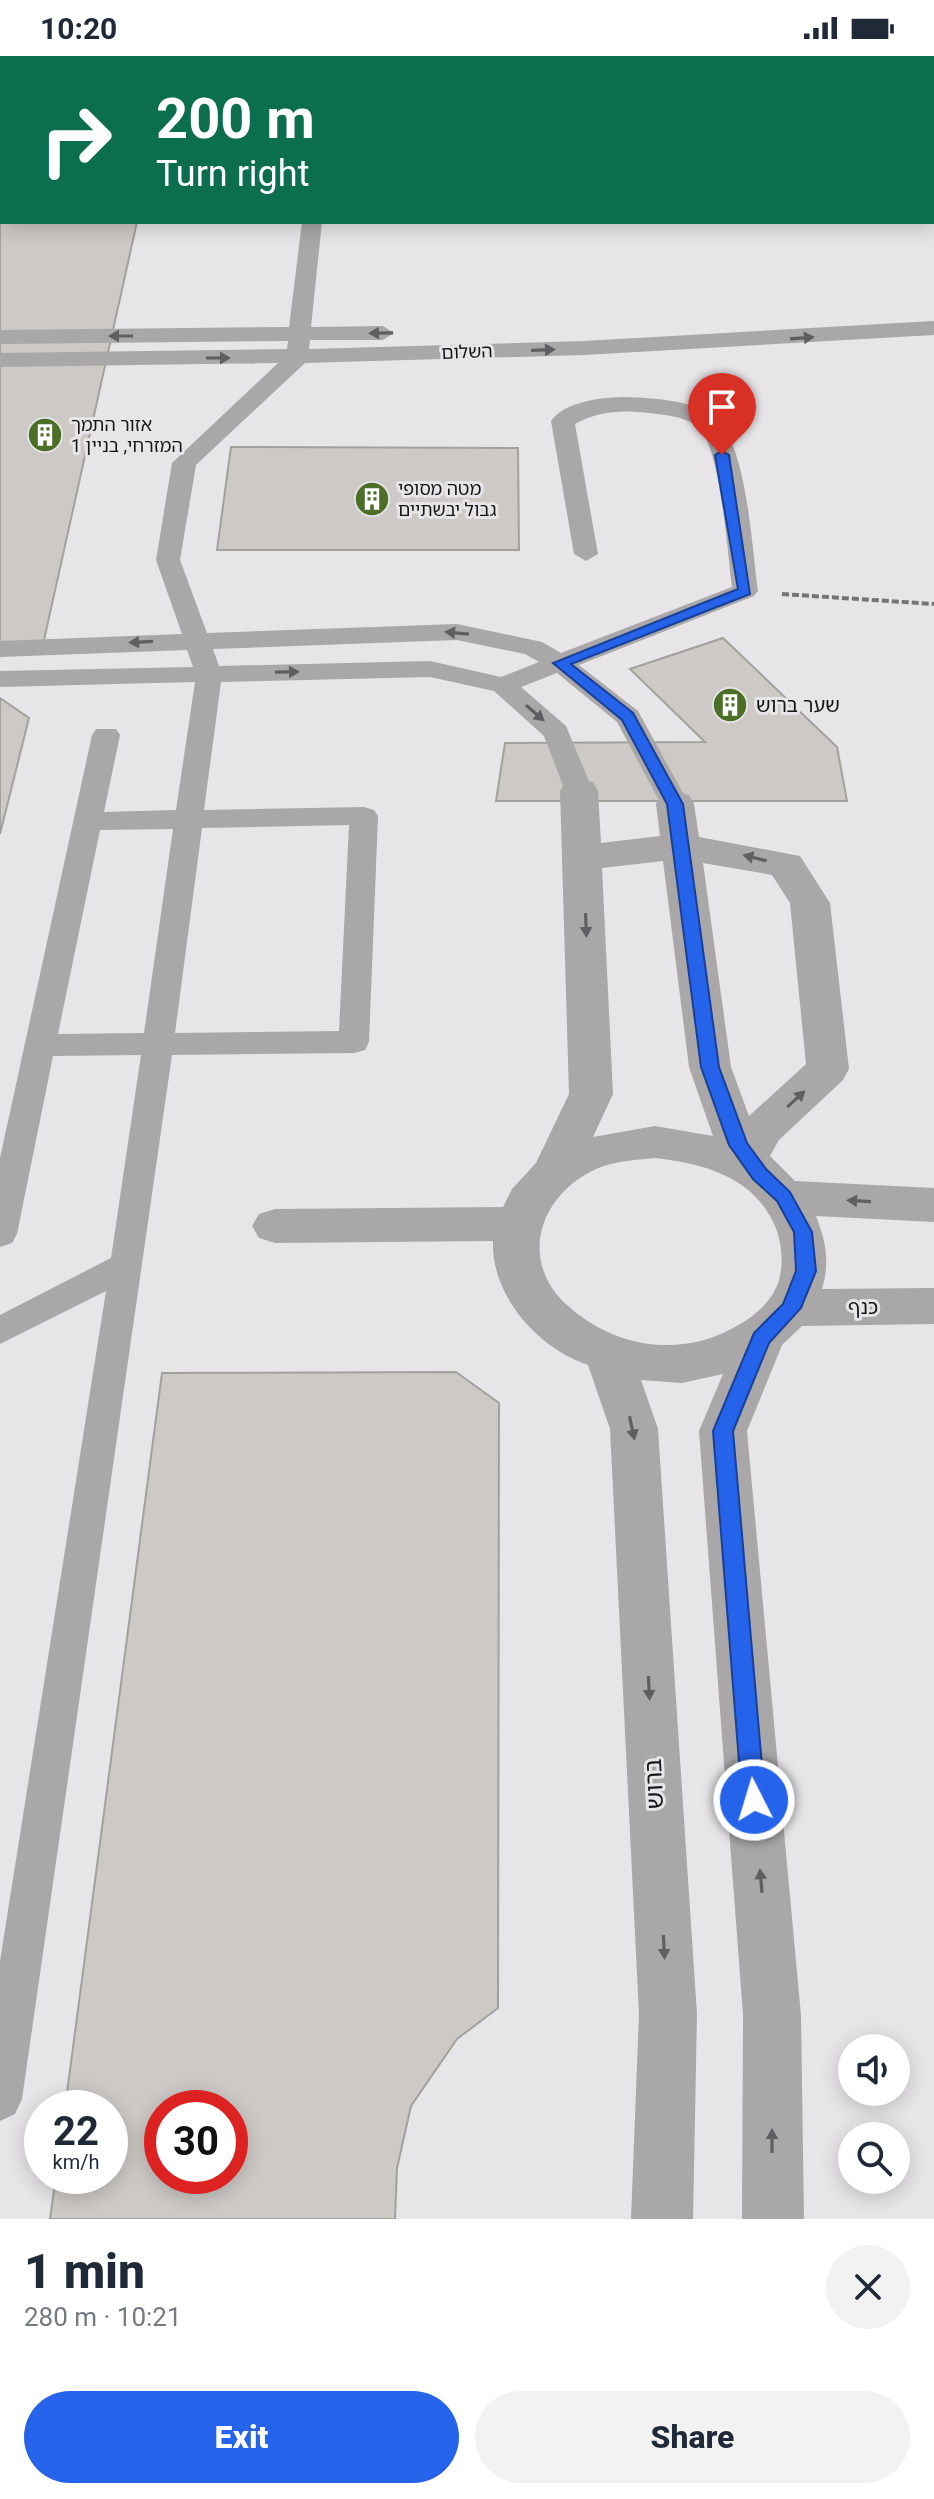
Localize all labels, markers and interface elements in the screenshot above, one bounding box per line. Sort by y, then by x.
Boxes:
text: 10:20 [40,11,117,46]
text: 200 m [156,86,315,152]
icon: right [24,88,128,192]
text: Turn right [156,153,309,195]
one-way arrow [368,327,393,339]
one-way arrow [108,330,133,343]
one-way arrow [790,331,815,344]
street label: השלום [441,340,493,363]
one-way arrow [531,344,556,356]
one-way arrow [206,352,231,364]
pin [688,373,756,455]
icon: arrive [700,385,744,429]
place label: אזור התמך המזרחי, בניין 1 [71,414,183,456]
building icon: אזור התמך המזרחי, בניין 1 [26,416,64,454]
place label: מטה מסופי גבול יבשתיים [398,478,497,520]
building icon: מטה מסופי גבול יבשתיים [353,480,391,518]
one-way arrow [444,627,469,640]
one-way arrow [128,635,153,648]
one-way arrow [275,666,300,679]
building icon: שער ברוש [711,686,749,724]
place label: שער ברוש [756,693,840,717]
one-way arrow [524,704,544,721]
one-way arrow [742,851,767,863]
one-way arrow [580,913,592,938]
one-way arrow [786,1090,805,1108]
one-way arrow [846,1194,871,1207]
street label: כנף [848,1295,878,1319]
one-way arrow [626,1416,638,1441]
one-way arrow [643,1676,656,1701]
street label: ברוש [639,1758,669,1810]
position arrow [712,1758,796,1842]
one-way arrow [754,1869,767,1894]
one-way arrow [658,1935,671,1960]
map controls [838,2034,910,2194]
button: sound [838,2034,910,2106]
speed limit sign: 30 [144,2090,248,2194]
text: 22 [53,2108,99,2155]
button: search [838,2122,910,2194]
one-way arrow [766,2128,778,2153]
text: km/h [53,2150,99,2174]
text: 1 min [24,2243,145,2300]
button: close [826,2245,910,2329]
text: 280 m · 10:21 [24,2302,182,2332]
button: Exit [24,2391,459,2483]
button: Share [475,2391,910,2483]

